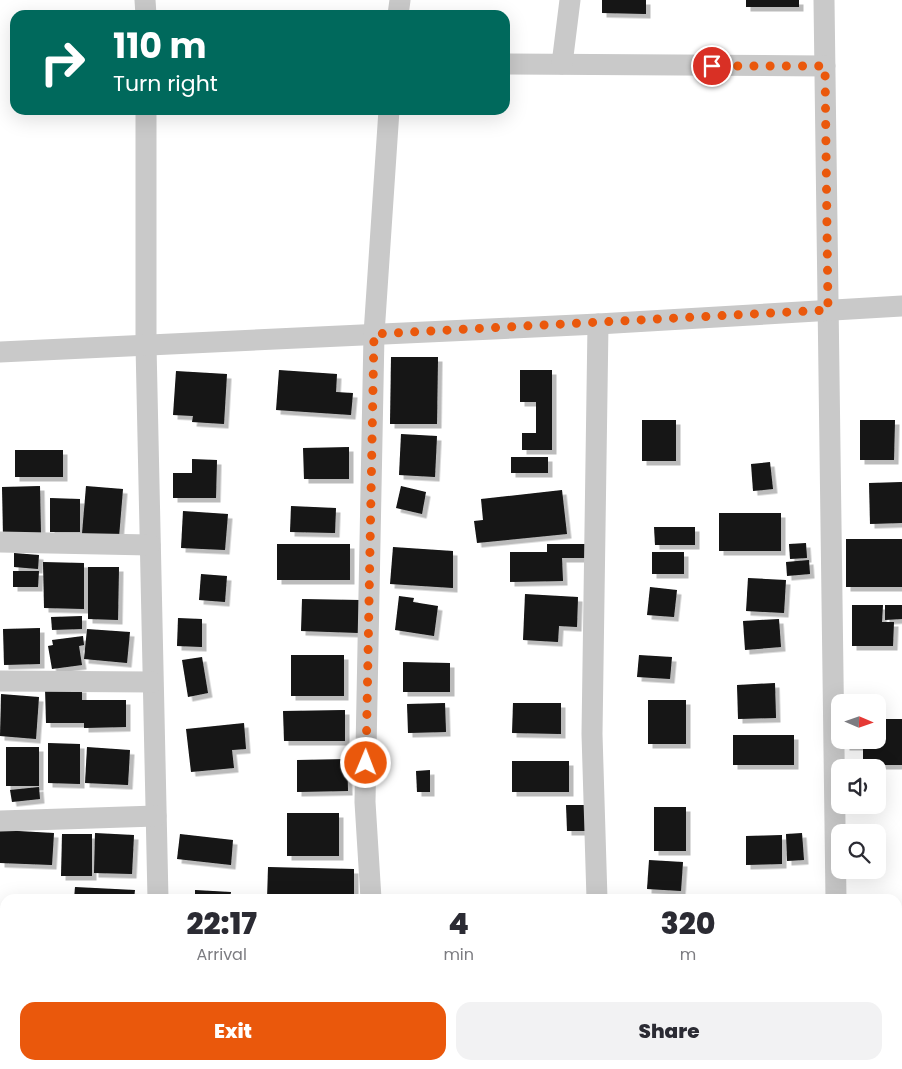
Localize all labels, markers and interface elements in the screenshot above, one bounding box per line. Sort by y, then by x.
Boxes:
text: 110 m [113,21,207,70]
icon: right [30,30,95,95]
pin [691,45,733,87]
icon: arrive [698,52,726,80]
text: Turn right [113,68,218,99]
north arrow [831,694,886,749]
map controls [831,694,886,879]
position arrow [339,736,391,788]
button: sound [831,759,886,814]
button: search [831,824,886,879]
text: 22:17 [186,902,257,945]
text: 4 [448,902,469,945]
text: 320 [660,902,716,945]
text: Arrival [196,943,247,966]
text: min [443,943,474,966]
text: m [680,943,696,966]
button: Exit [20,1002,446,1060]
button: Share [456,1002,882,1060]

